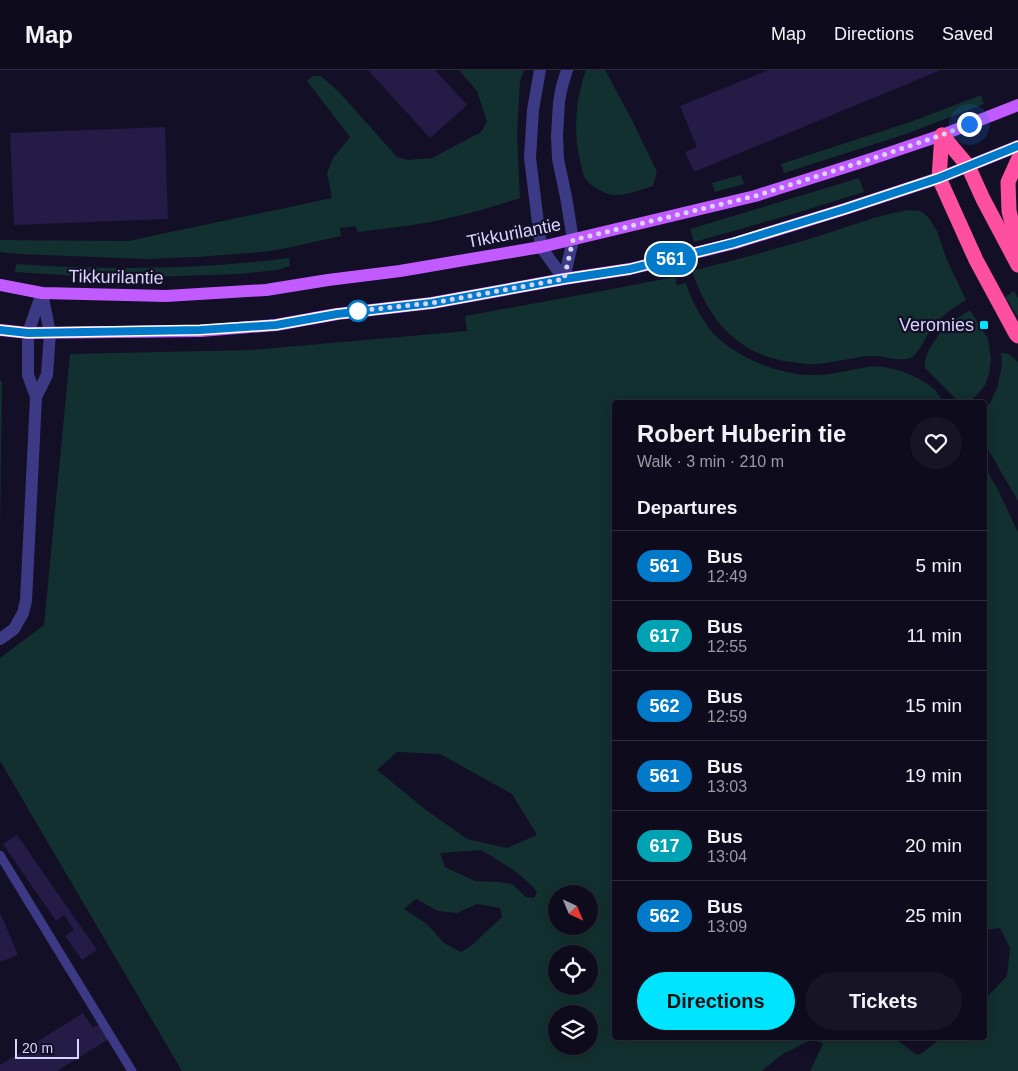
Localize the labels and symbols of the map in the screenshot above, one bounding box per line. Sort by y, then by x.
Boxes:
your location [957,112,982,137]
street label: Tikkurilantie [465,214,563,252]
line badge: 561 [642,243,700,275]
street label: Tikkurilantie [68,266,164,288]
unlabelled marker [347,300,369,322]
place label: Veromies [899,315,974,335]
marker: Veromies [978,319,990,331]
north arrow [548,885,598,935]
scale bar [15,1036,79,1059]

